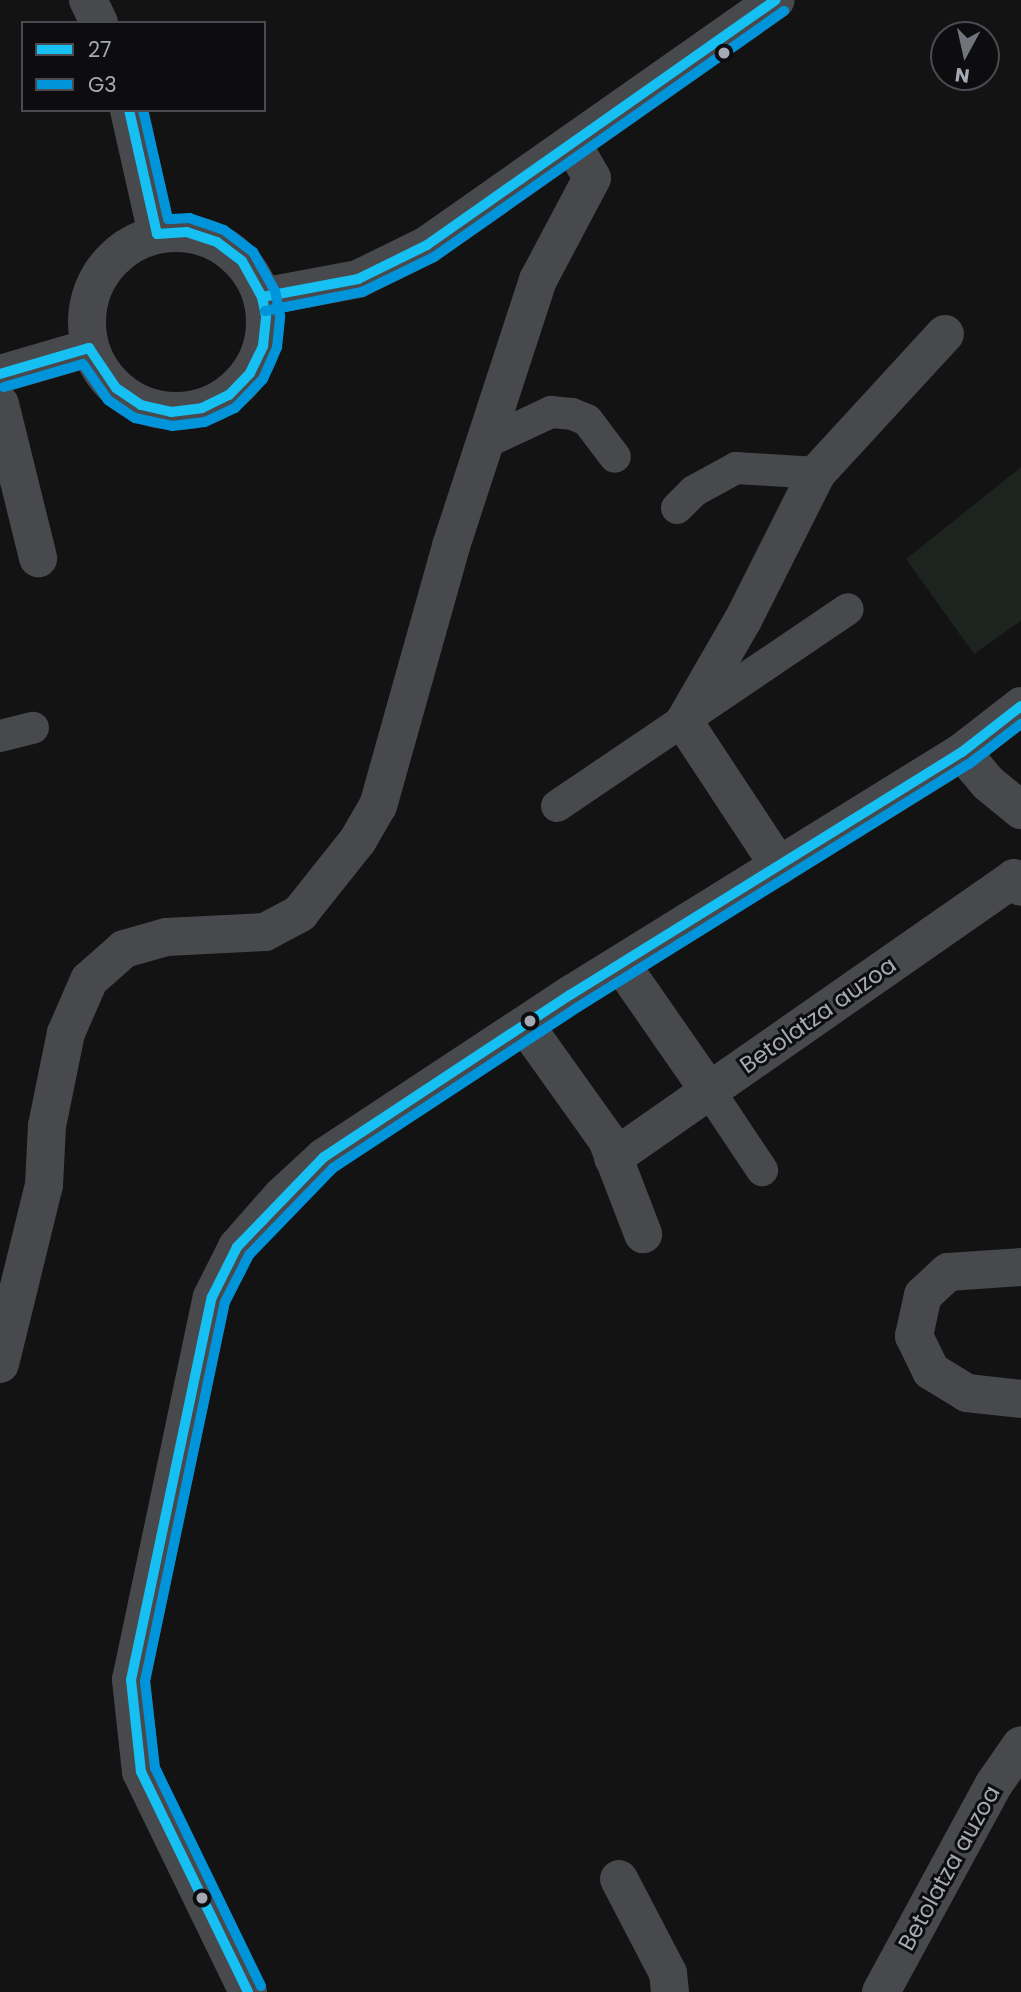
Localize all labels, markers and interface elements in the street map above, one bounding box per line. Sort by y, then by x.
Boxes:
legend [21,21,266,112]
north arrow [930,21,1000,91]
text: 27 [88,35,112,64]
unlabelled marker [717,46,731,60]
text: N [953,61,971,90]
text: G3 [88,70,117,99]
street label: Betolatza auzoa [735,951,901,1079]
unlabelled marker [523,1014,537,1028]
street label: Betolatza auzoa [892,1781,1006,1955]
unlabelled marker [195,1891,209,1905]

